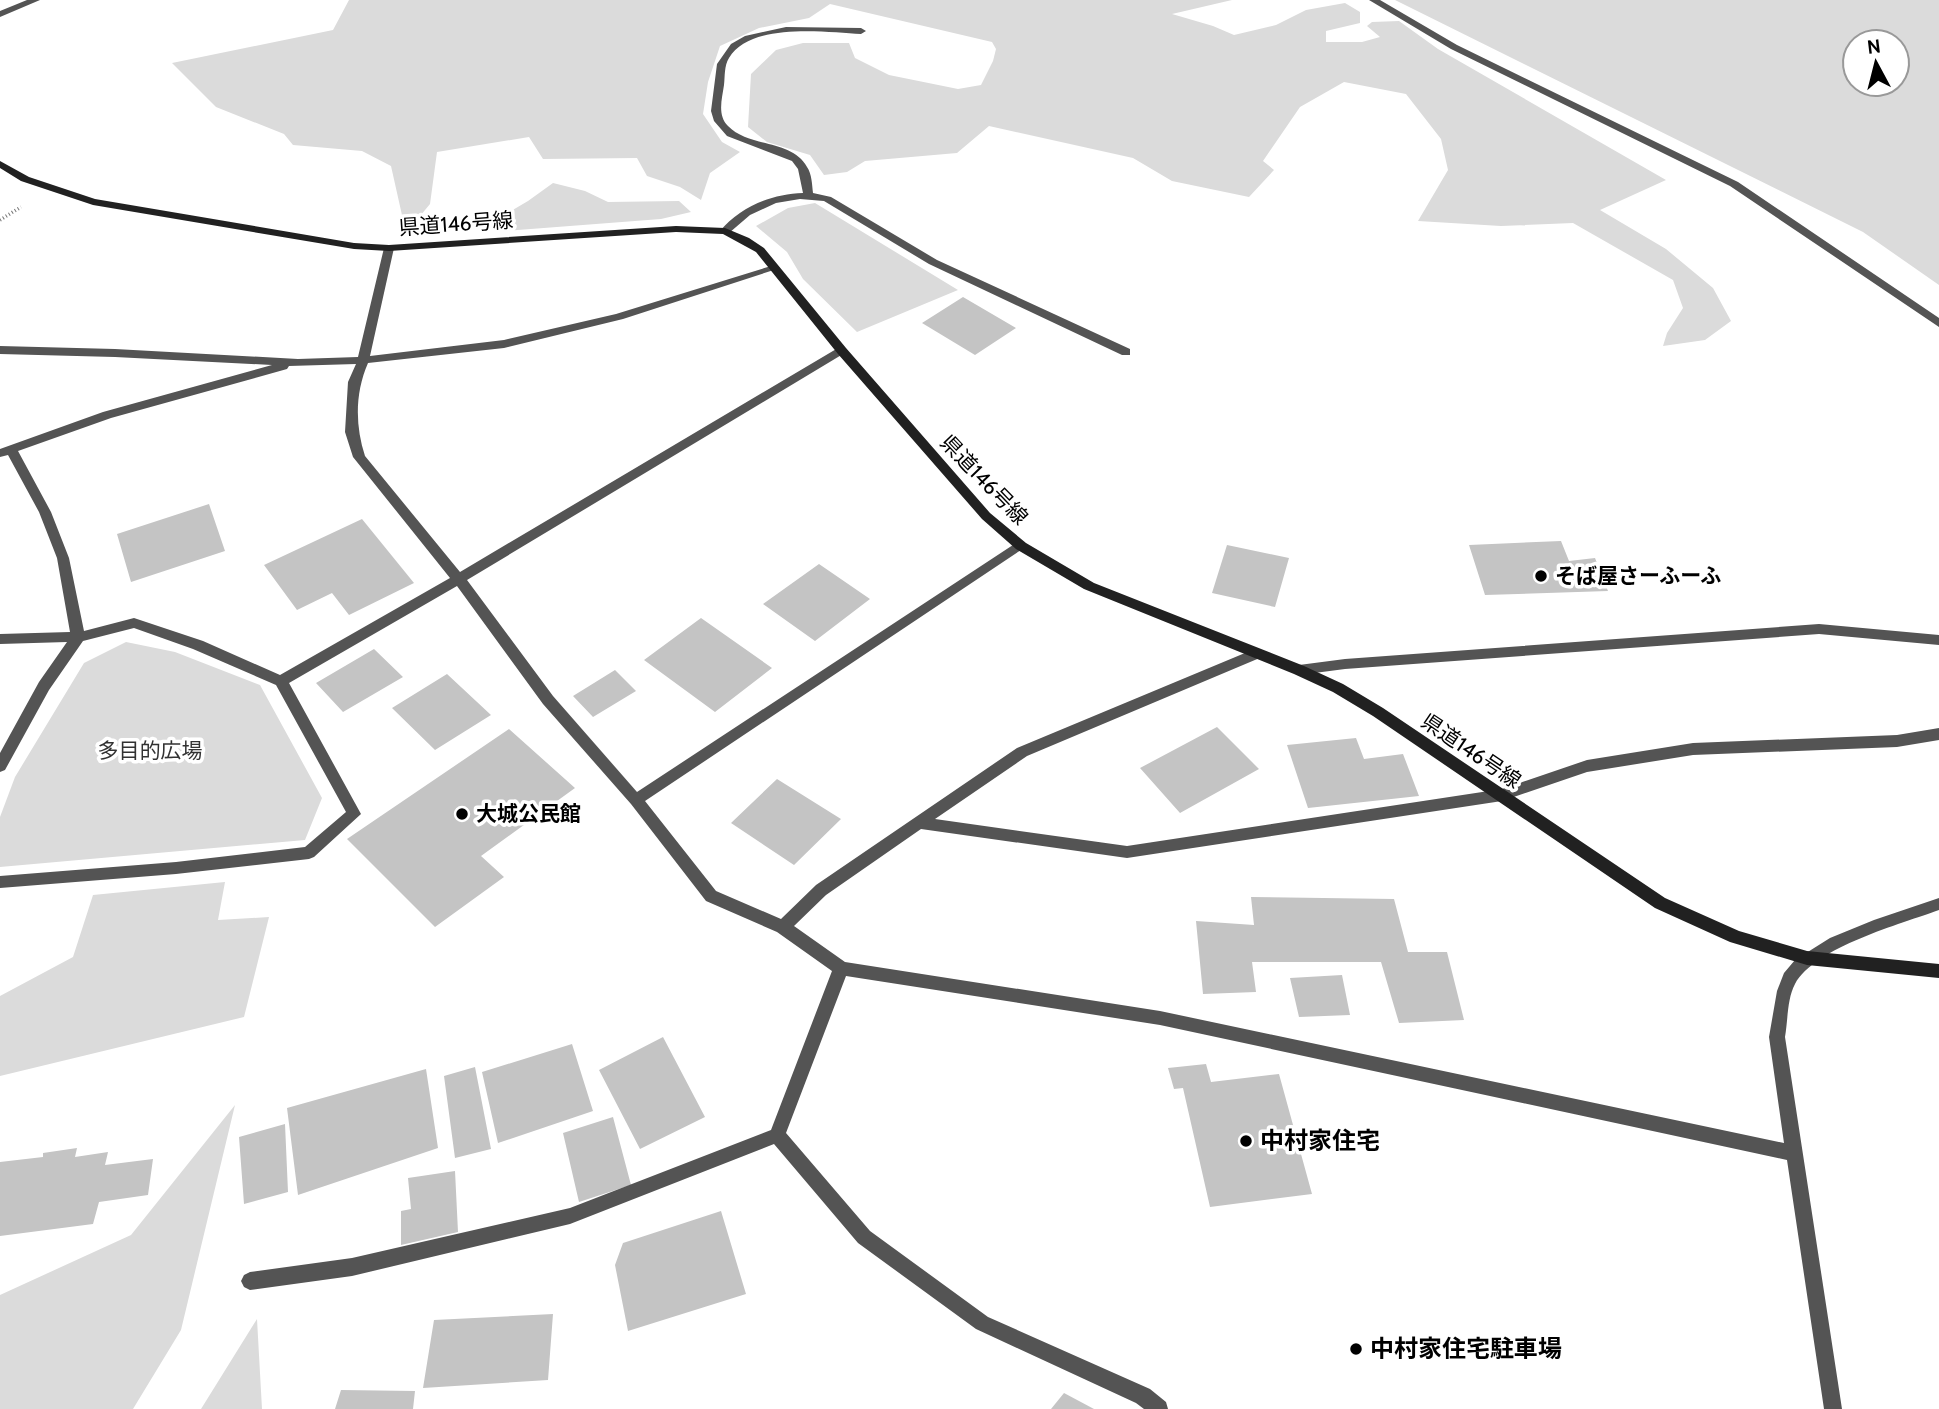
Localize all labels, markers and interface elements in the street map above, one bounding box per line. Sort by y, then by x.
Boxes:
north arrow [1841,28,1911,98]
text: N [1866,34,1882,59]
street label: 県道146号線 [398,207,514,240]
street label: 県道146号線 [935,430,1033,530]
place label: そば屋さーふーふ [1555,563,1721,588]
marker: そば屋さーふーふ [1533,568,1549,584]
street label: 県道146号線 [1417,708,1526,793]
park label: 多目的広場 [98,738,203,763]
place label: 大城公民館 [476,801,581,826]
marker: 大城公民館 [454,806,470,822]
place label: 中村家住宅 [1260,1126,1380,1155]
marker: 中村家住宅 [1238,1133,1254,1149]
place label: 中村家住宅駐車場 [1370,1334,1562,1363]
marker: 中村家住宅駐車場 [1348,1341,1364,1357]

